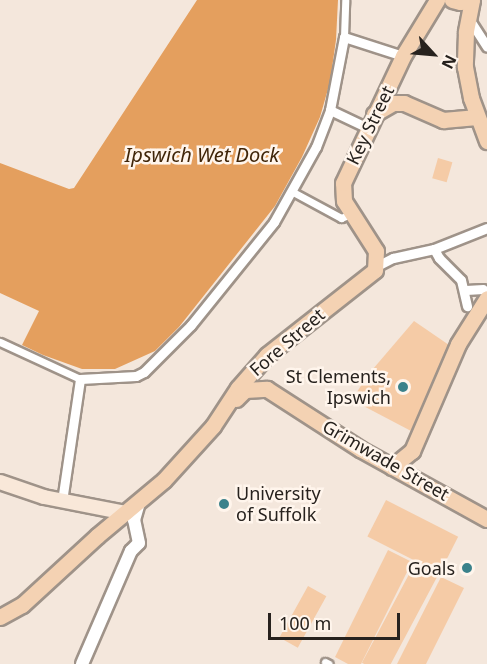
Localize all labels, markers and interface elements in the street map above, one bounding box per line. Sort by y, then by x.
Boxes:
north arrow [403,24,463,84]
text: N [436,51,462,73]
street label: Key Street [342,82,398,168]
water label: Ipswich Wet Dock [125,142,279,166]
street label: Fore Street [245,304,329,380]
place label: St Clements, Ipswich [286,366,391,409]
marker: St Clements, Ipswich [396,380,410,394]
street label: Grimwade Street [319,415,453,505]
place label: University of Suffolk [236,483,321,526]
marker: University of Suffolk [217,497,231,511]
place label: Goals [408,557,455,579]
marker: Goals [460,561,474,575]
scale bar [271,601,403,639]
text: 100 m [279,611,331,635]

